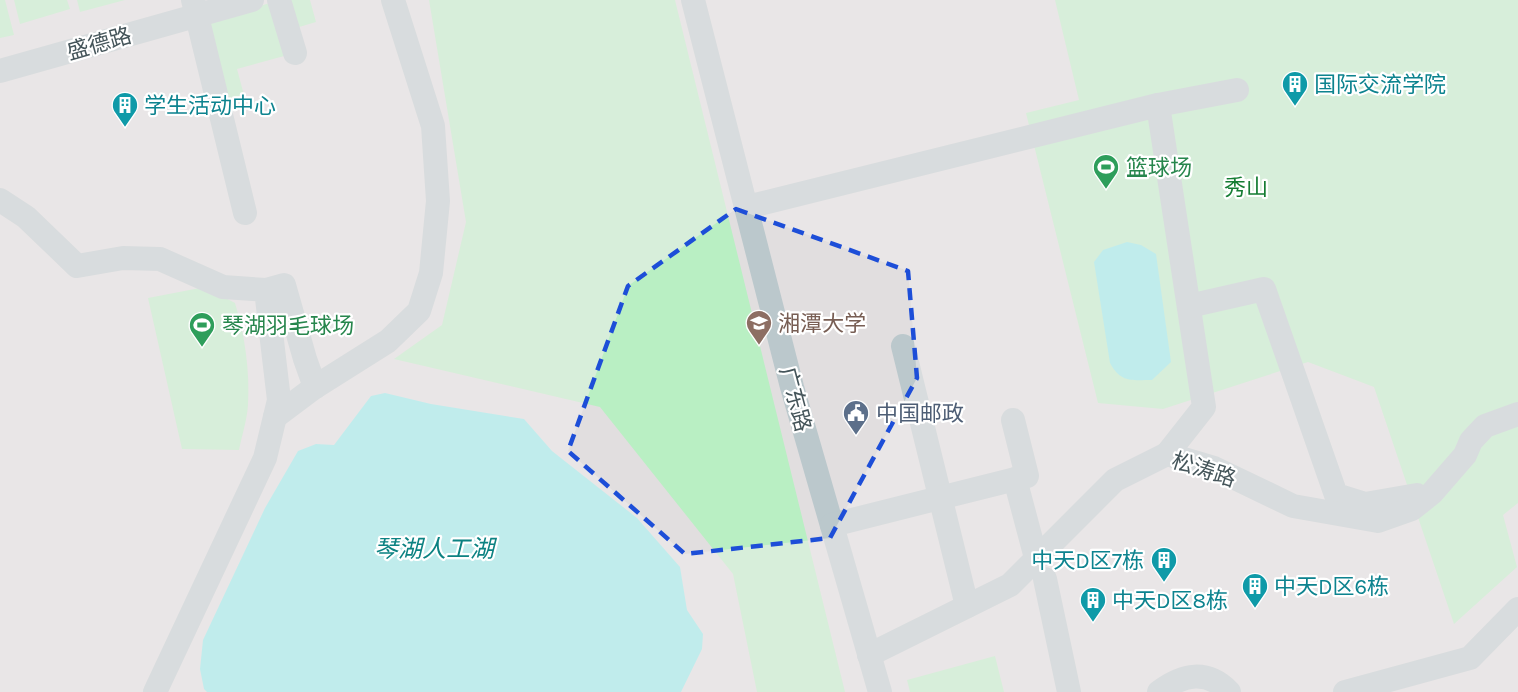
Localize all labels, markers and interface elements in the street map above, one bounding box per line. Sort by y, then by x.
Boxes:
street label: 盛德路 [64,22,135,66]
building icon: 国际交流学院 [1280,69,1310,107]
place label: 国际交流学院 [1314,72,1446,98]
building icon: 学生活动中心 [110,90,140,128]
place label: 学生活动中心 [144,93,276,119]
sports icon: 篮球场 [1091,152,1121,190]
place label: 篮球场 [1126,155,1192,181]
park label: 秀山 [1224,175,1268,201]
school or university icon: 湘潭大学 [744,308,774,346]
sports icon: 琴湖羽毛球场 [187,310,217,348]
place label: 湘潭大学 [778,311,866,337]
place label: 琴湖羽毛球场 [222,313,354,339]
street label: 广东路 [774,364,816,435]
public building icon: 中国邮政 [841,398,871,436]
place label: 中国邮政 [876,401,964,427]
street label: 松涛路 [1168,447,1239,493]
water label: 琴湖人工湖 [374,535,498,563]
building icon: 中天D区7栋 [1149,545,1179,583]
place label: 中天D区7栋 [1031,548,1144,574]
building icon: 中天D区6栋 [1240,571,1270,609]
place label: 中天D区6栋 [1274,574,1389,600]
building icon: 中天D区8栋 [1078,585,1108,623]
place label: 中天D区8栋 [1112,588,1228,614]

